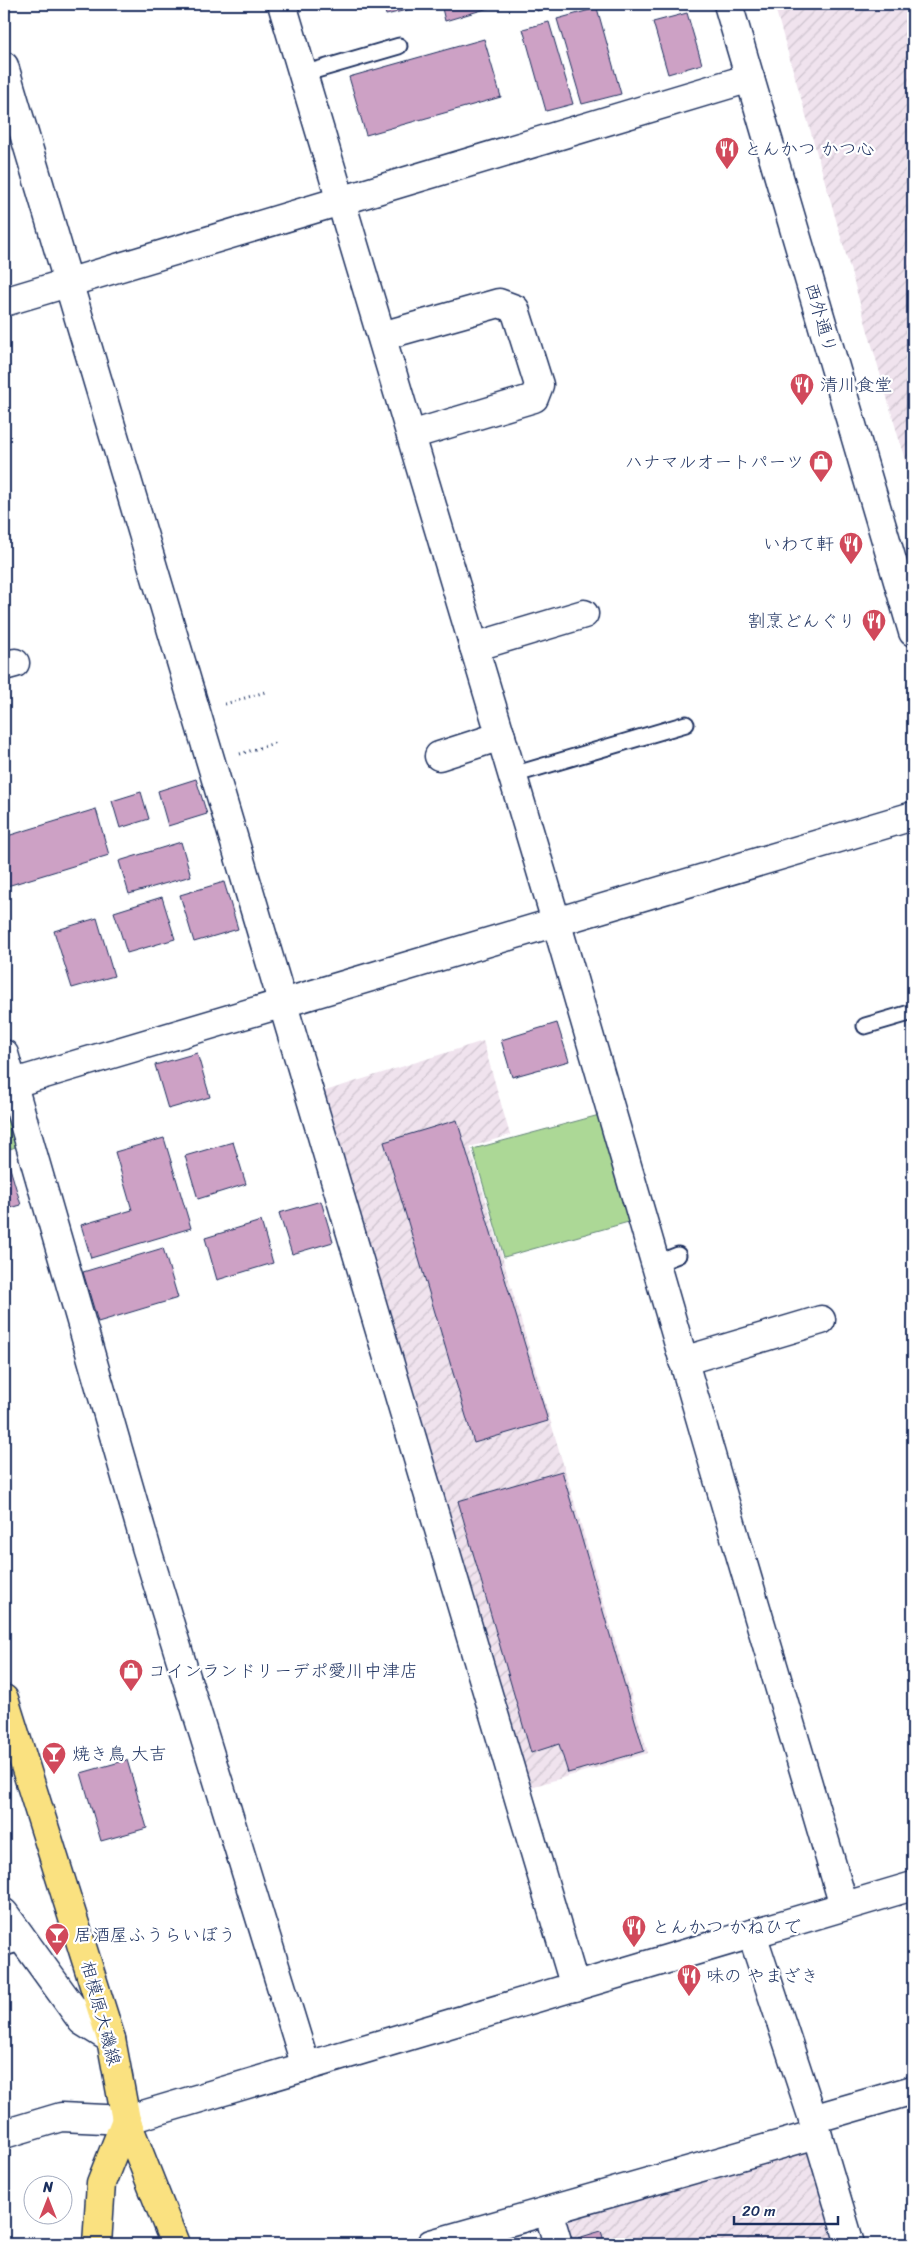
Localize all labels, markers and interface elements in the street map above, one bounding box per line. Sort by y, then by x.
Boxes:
place label: とんかつ かつ心 [744,133,875,165]
restaurant icon: とんかつ かつ心 [714,136,740,170]
street label: 西外通り [796,279,846,357]
place label: 清川食堂 [820,369,892,401]
restaurant icon: 清川食堂 [789,372,815,406]
place label: ハナマルオートパーツ [625,446,804,478]
shop icon: ハナマルオートパーツ [808,449,834,483]
place label: いわて軒 [763,528,834,560]
restaurant icon: いわて軒 [838,531,864,565]
place label: 割烹どんぐり [748,605,856,637]
restaurant icon: 割烹どんぐり [861,608,887,642]
place label: コインランドリーデポ愛川中津店 [148,1655,418,1687]
shop icon: コインランドリーデポ愛川中津店 [118,1658,144,1692]
place label: 焼き鳥 大吉 [72,1738,167,1770]
bar icon: 焼き鳥 大吉 [41,1741,67,1775]
place label: とんかつ かねひで [652,1911,801,1943]
restaurant icon: とんかつ かねひで [621,1914,647,1948]
place label: 居酒屋ふうらいぼう [74,1919,236,1951]
bar icon: 居酒屋ふうらいぼう [44,1922,70,1956]
street label: 相模原大磯線 [72,1957,130,2069]
place label: 味の やまざき [706,1960,819,1992]
restaurant icon: 味の やまざき [676,1963,702,1997]
text: N [42,2175,53,2200]
north arrow [22,2176,72,2226]
scale bar [734,2193,838,2225]
text: 20 m [742,2198,776,2224]

